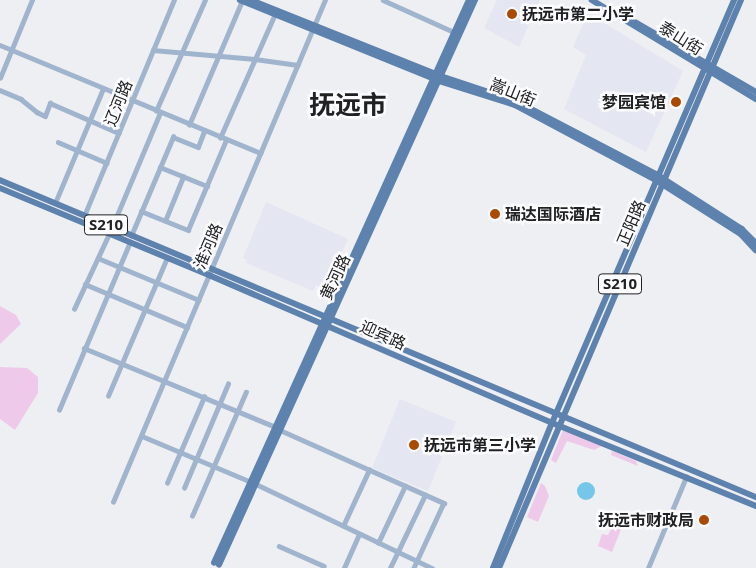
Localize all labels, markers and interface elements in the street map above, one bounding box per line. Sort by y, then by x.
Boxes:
place label: 抚远市第二小学 [522,4,634,24]
marker: 抚远市第二小学 [506,8,518,20]
street label: 泰山街 [656,17,706,59]
street label: 嵩山街 [487,74,539,110]
street label: 辽河路 [100,77,136,129]
district label: 抚远市 [309,89,387,121]
place label: 梦园宾馆 [602,92,666,112]
marker: 梦园宾馆 [670,96,682,108]
street label: 正阳路 [613,197,649,249]
place label: 瑞达国际酒店 [505,204,601,224]
marker: 瑞达国际酒店 [489,208,501,220]
road number: S210 [84,212,128,238]
street label: 淮河路 [190,220,226,272]
street label: 黄河路 [316,251,354,303]
road number: S210 [598,272,642,296]
street label: 迎宾路 [357,316,409,354]
place label: 抚远市第三小学 [424,435,536,455]
marker: 抚远市第三小学 [408,439,420,451]
place label: 抚远市财政局 [598,510,694,530]
marker: 抚远市财政局 [698,514,710,526]

